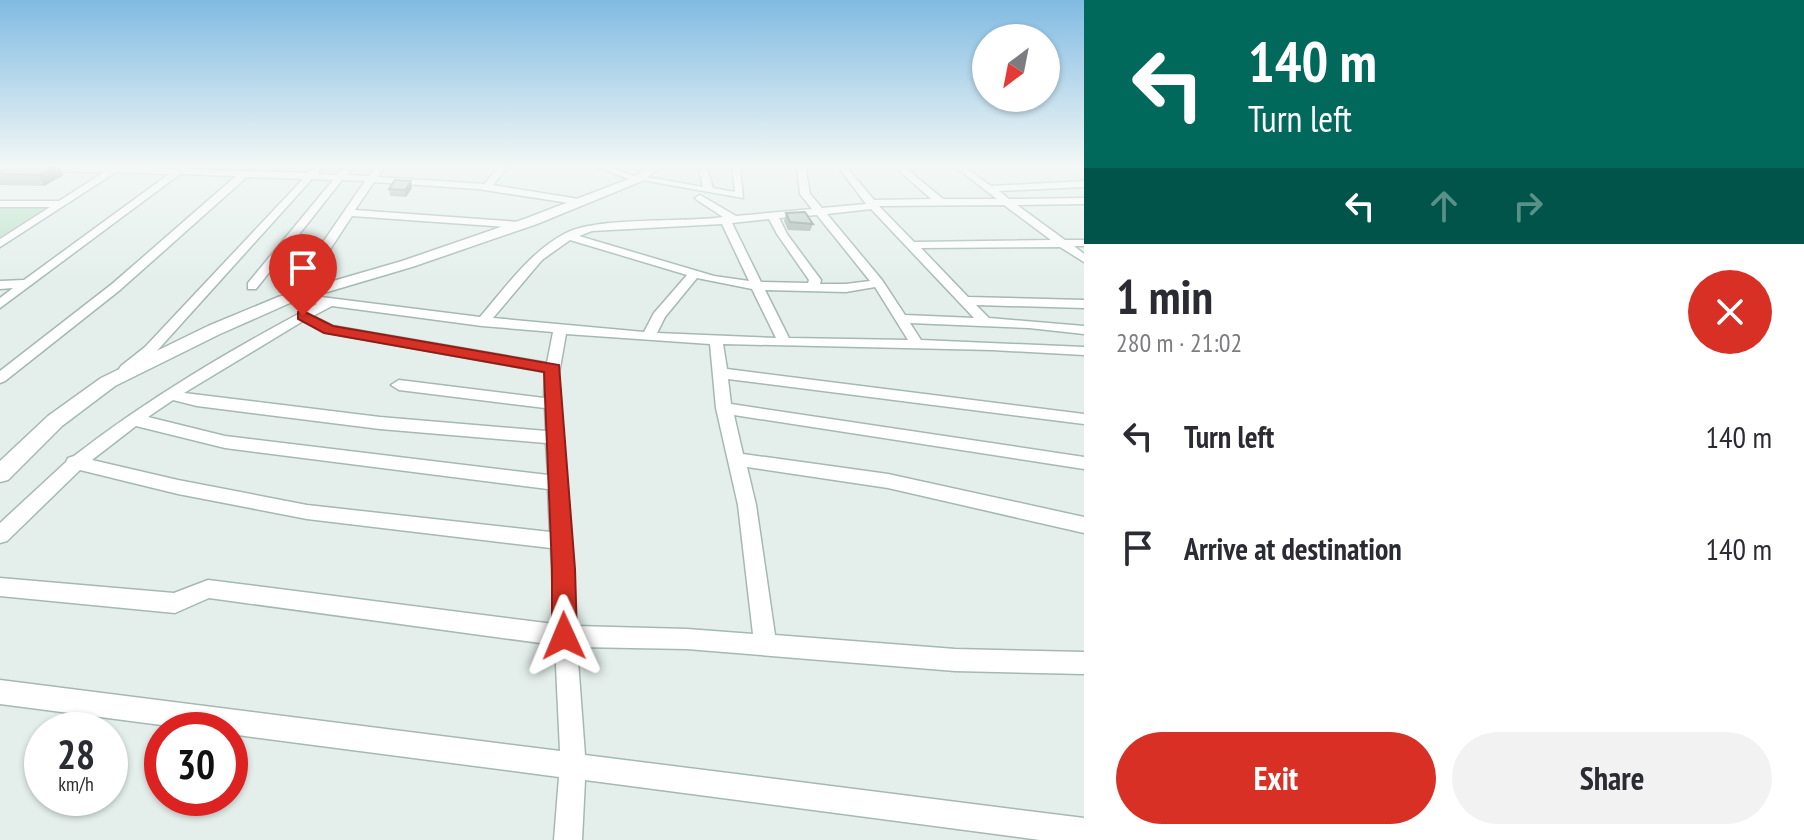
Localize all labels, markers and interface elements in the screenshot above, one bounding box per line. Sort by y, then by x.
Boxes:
north arrow [972,24,1060,112]
map controls [972,24,1060,112]
text: 140 m [1248,25,1377,97]
icon: left [1116,32,1220,136]
text: Turn left [1248,95,1352,142]
icon: left [1338,184,1382,228]
icon: ahead [1422,184,1466,228]
icon: right [1506,184,1550,228]
pin [269,234,337,316]
icon: arrive [281,246,325,290]
text: 1 min [1116,265,1213,327]
button: close [1688,270,1772,354]
text: 280 m · 21:02 [1116,326,1242,359]
icon: left [1116,414,1160,458]
text: Turn left [1184,417,1274,456]
text: 140 m [1706,417,1772,456]
icon: arrive [1116,526,1160,570]
text: Arrive at destination [1184,529,1402,568]
text: 140 m [1706,529,1772,568]
position arrow [522,594,606,678]
speed limit sign: 30 [144,712,248,816]
text: 28 [57,728,95,780]
button: Exit [1116,732,1436,824]
button: Share [1452,732,1772,824]
text: km/h [58,771,94,797]

